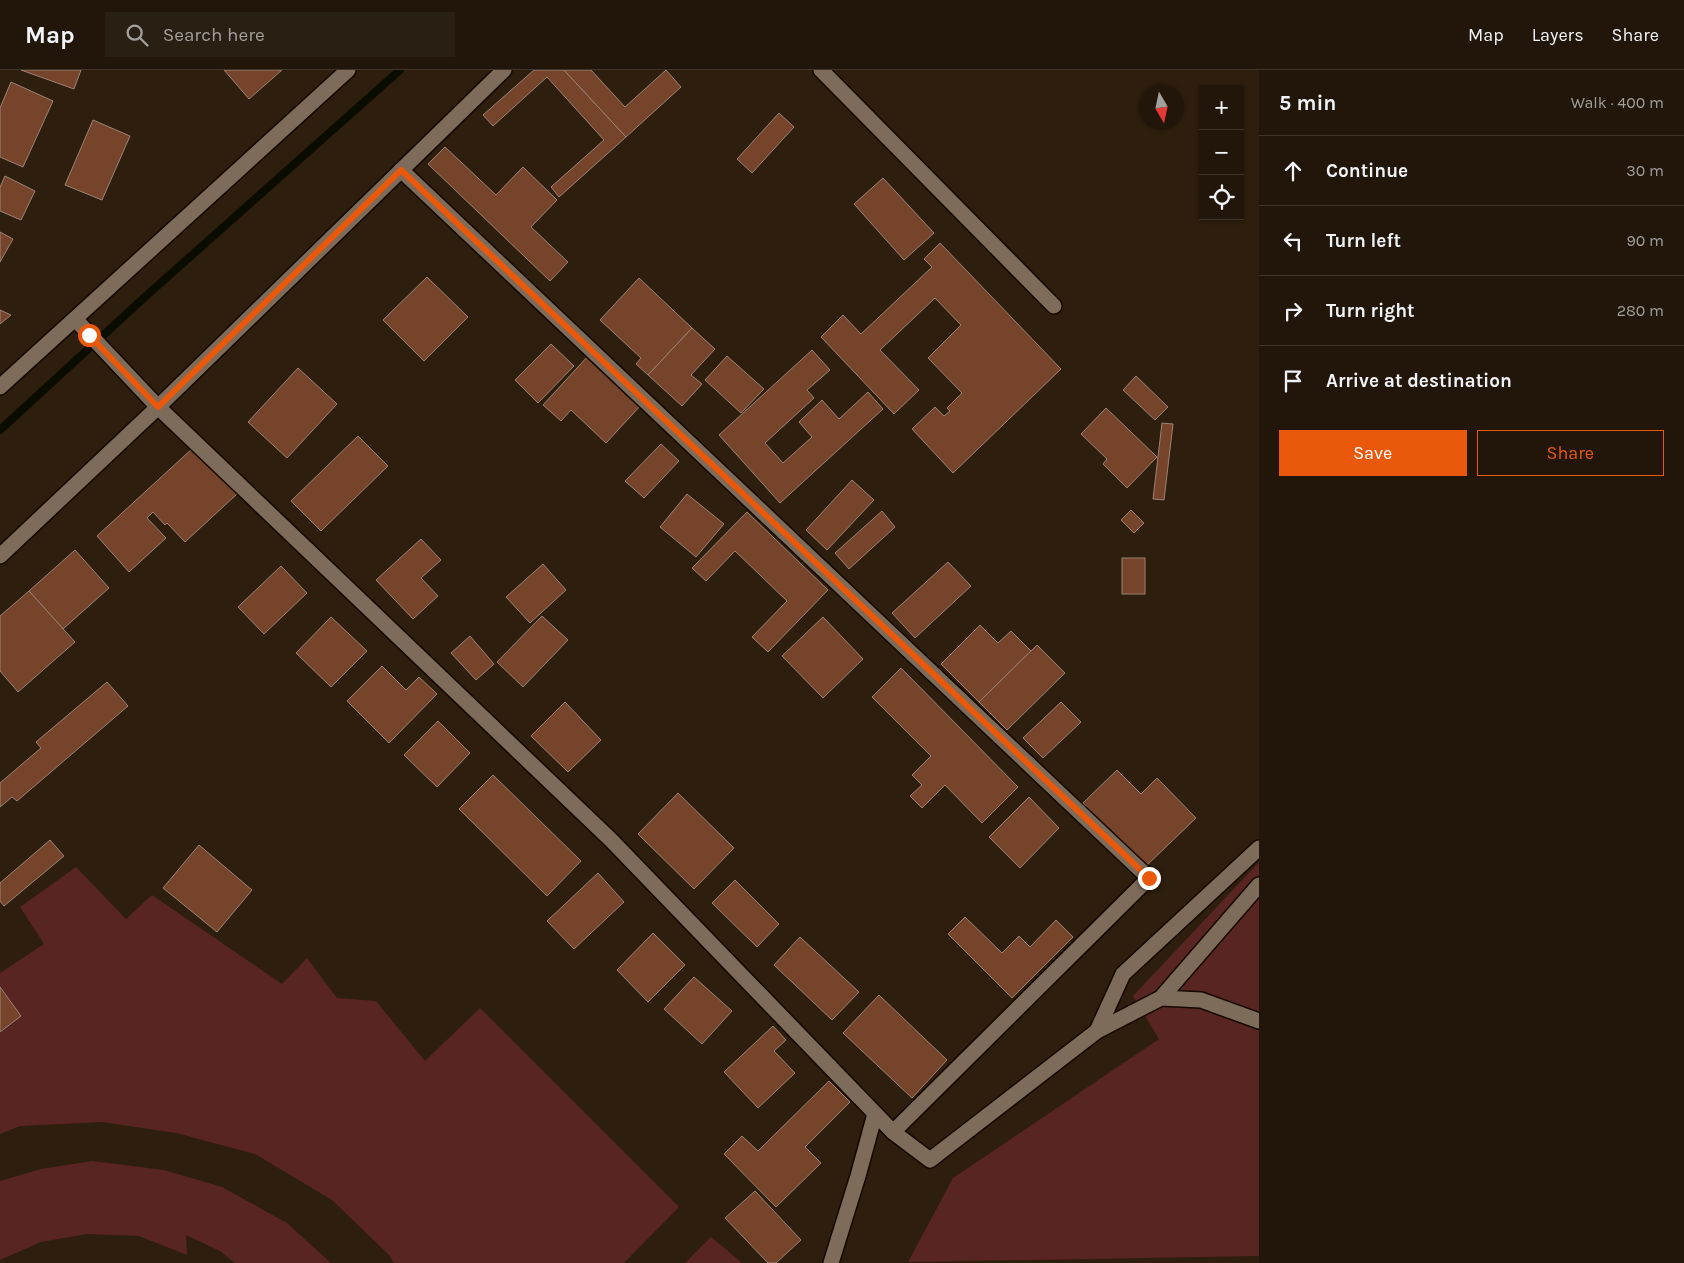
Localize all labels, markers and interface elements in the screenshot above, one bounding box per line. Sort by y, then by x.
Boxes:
search box [105,12,455,57]
text: Map [25,21,75,49]
icon: search [123,21,151,49]
text: Search here [163,24,265,46]
text: Map [1468,24,1504,46]
text: Layers [1532,24,1584,46]
text: Share [1612,24,1659,46]
north arrow [1139,85,1184,130]
map controls [1199,85,1244,220]
button: + [1199,85,1244,130]
text: 5 min [1279,91,1336,115]
text: Walk · 400 m [1571,93,1664,112]
button: − [1199,130,1244,175]
icon: ahead [1279,157,1307,185]
text: Continue [1326,160,1408,182]
text: 30 m [1626,161,1664,180]
button: locate [1199,175,1244,220]
icon: left [1279,227,1307,255]
text: Turn left [1326,230,1401,252]
text: 90 m [1626,231,1664,250]
icon: right [1279,297,1307,325]
text: Turn right [1326,300,1415,322]
text: 280 m [1617,301,1664,320]
route start [78,324,101,347]
icon: arrive [1279,367,1307,395]
text: Arrive at destination [1326,370,1512,392]
button: Save [1279,430,1467,476]
button: Share [1477,430,1664,476]
route end [1138,867,1161,890]

